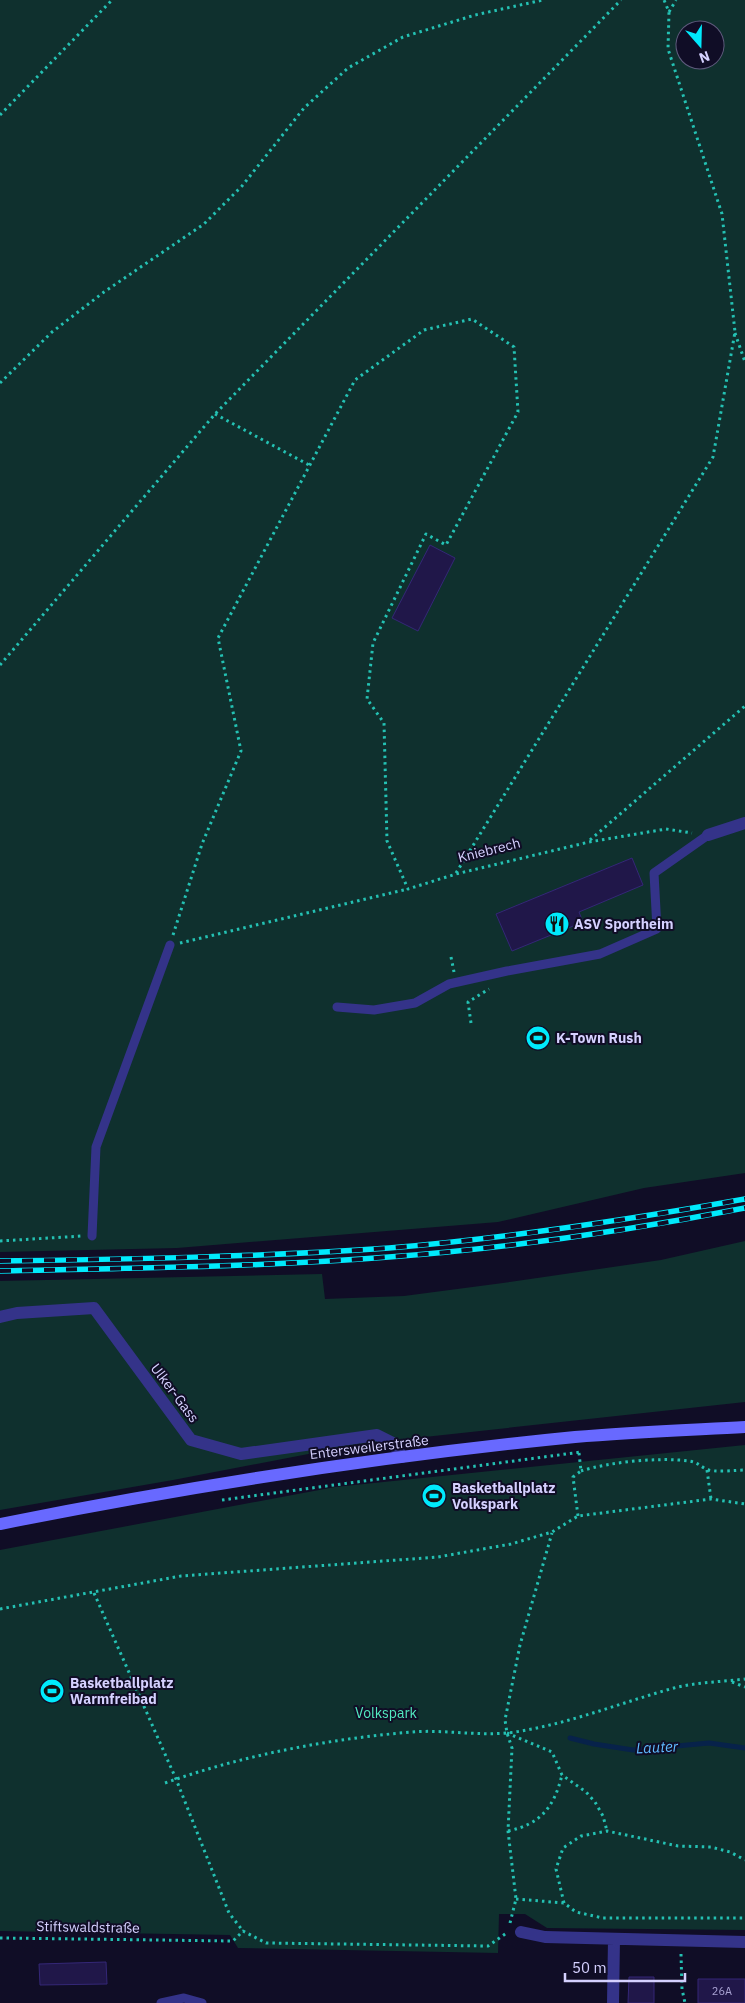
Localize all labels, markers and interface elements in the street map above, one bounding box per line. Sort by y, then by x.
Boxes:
north arrow [675,20,725,70]
text: N [697,47,712,67]
street label: Kniebrech [456,834,522,866]
restaurant icon: ASV Sportheim [544,911,570,937]
place label: ASV Sportheim [574,915,673,933]
sports icon: K-Town Rush [525,1025,551,1051]
place label: K-Town Rush [556,1029,642,1047]
street label: Ulker-Gass [147,1360,203,1426]
street label: Entersweilerstraße [308,1431,430,1463]
place label: Basketballplatz Volkspark [452,1479,555,1513]
sports icon: Basketballplatz Volkspark [421,1483,447,1509]
place label: Basketballplatz Warmfreibad [70,1674,173,1708]
sports icon: Basketballplatz Warmfreibad [39,1678,65,1704]
park label: Volkspark [355,1704,418,1722]
water label: Lauter [636,1736,679,1758]
street label: Stiftswaldstraße [36,1917,140,1937]
scale bar [565,1950,685,1982]
text: 50 m [572,1958,607,1977]
house number: 26A [712,1984,732,1998]

